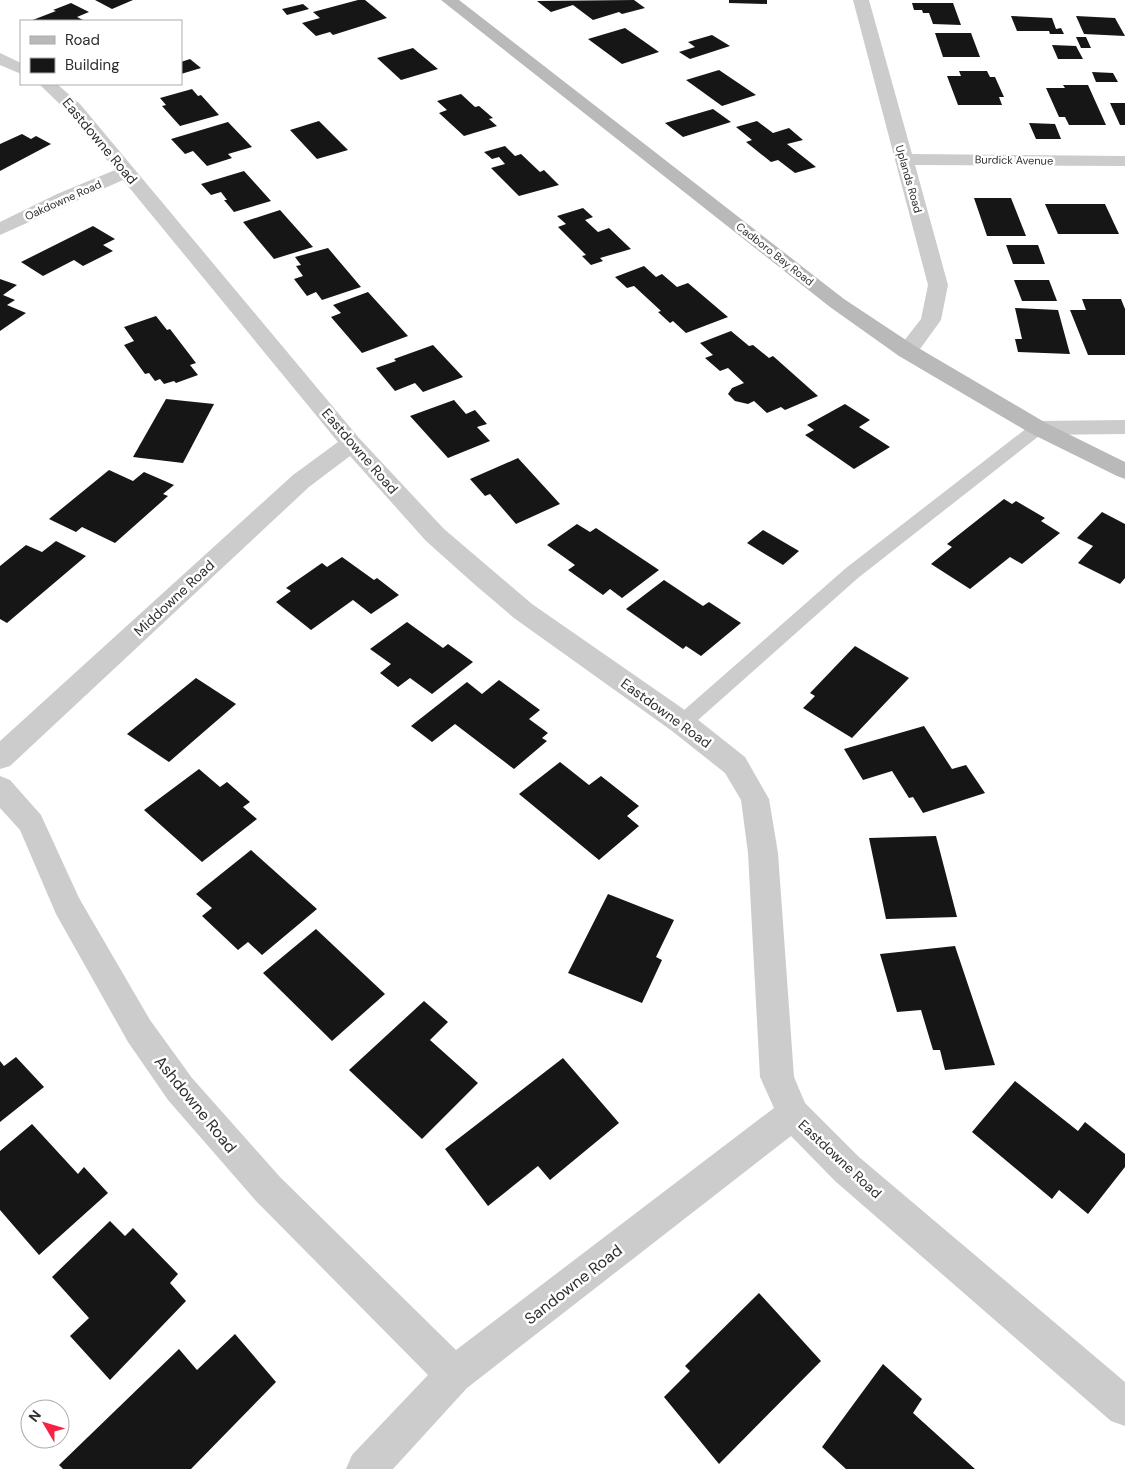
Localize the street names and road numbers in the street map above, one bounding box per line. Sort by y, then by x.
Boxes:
street label: Eastdowne Road [59,94,141,188]
street label: Uplands Road [893,144,925,215]
street label: Burdick Avenue [975,152,1053,168]
street label: Oakdowne Road [23,177,104,223]
street label: Cadboro Bay Road [733,219,817,289]
street label: Eastdowne Road [318,405,402,497]
street label: Middowne Road [130,556,218,640]
street label: Eastdowne Road [617,674,715,752]
street label: Ashdowne Road [150,1051,241,1157]
street label: Eastdowne Road [795,1116,885,1202]
street label: Sandowne Road [520,1240,626,1329]

